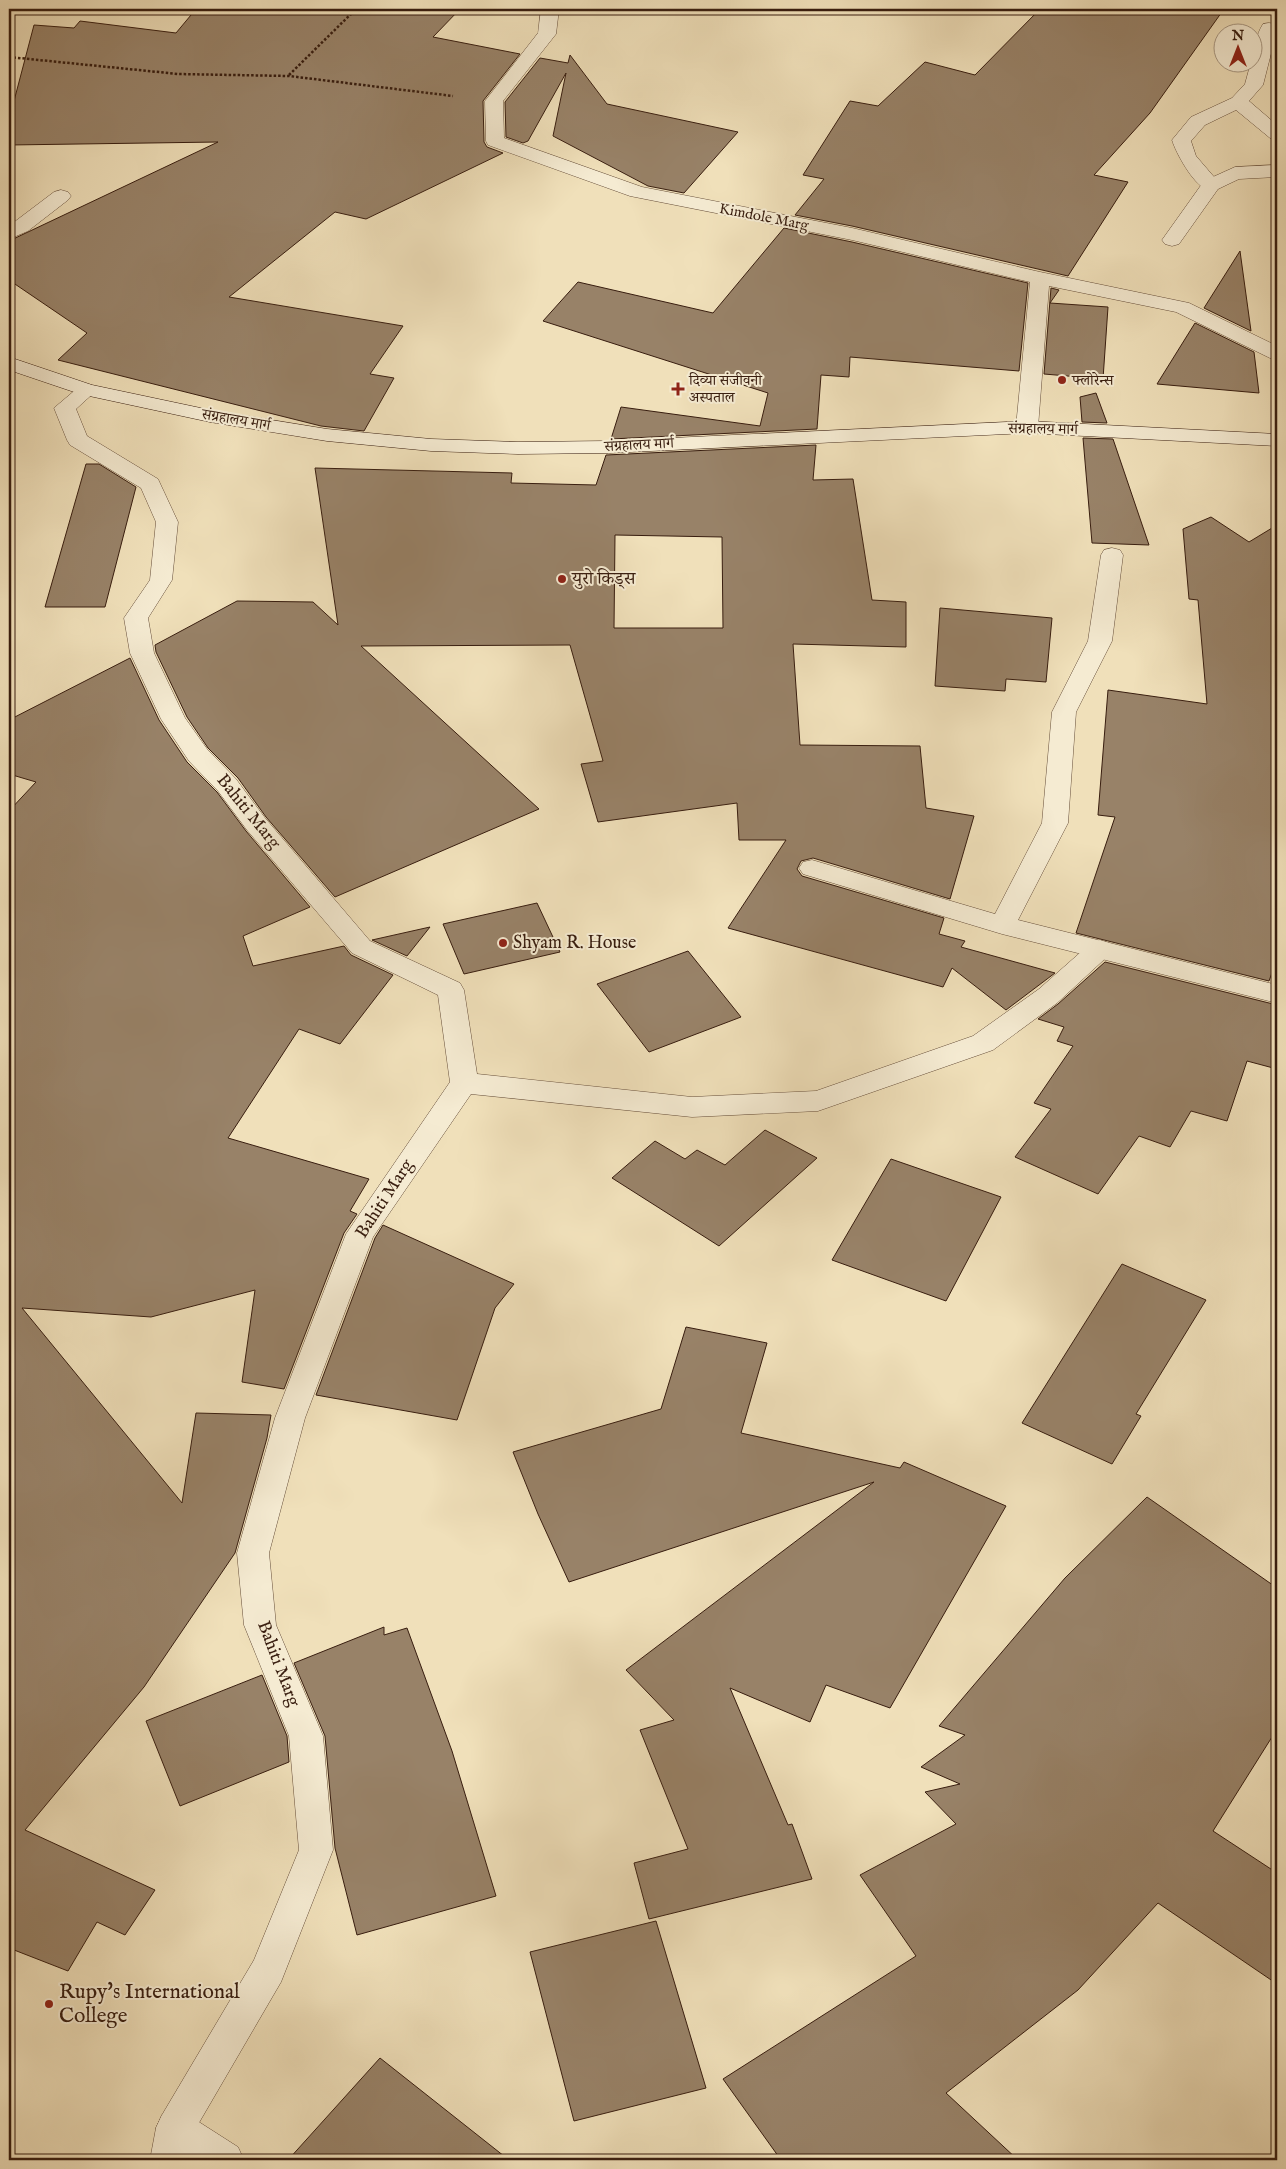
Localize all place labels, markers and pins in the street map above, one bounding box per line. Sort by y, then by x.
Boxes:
place label: दिव्या संजीवनी अस्पताल [688,371,763,407]
place label: फ्लोरेन्स [1071,371,1115,390]
marker: फ्लोरेन्स [1056,374,1068,386]
marker: दिव्या संजीवनी अस्पताल [671,382,685,396]
place label: युरो किड्स [571,568,637,591]
marker: युरो किड्स [556,573,568,585]
place label: Shyam R. House [513,932,636,955]
marker: Shyam R. House [497,937,509,949]
place label: Rupy's International College [59,1979,240,2030]
marker: Rupy's International College [43,1998,55,2010]

